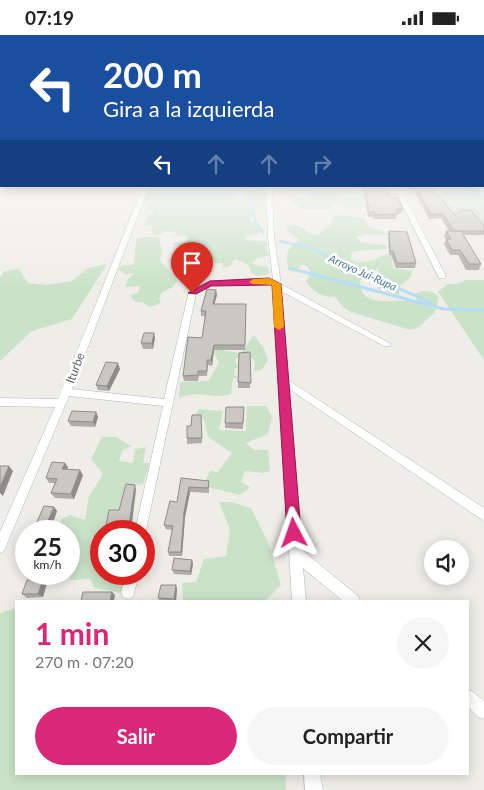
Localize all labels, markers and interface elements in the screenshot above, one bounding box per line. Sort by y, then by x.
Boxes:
text: 07:19 [25,6,74,29]
text: 200 m [103,53,202,95]
icon: left [20,55,85,120]
text: Gira a la izquierda [103,95,274,122]
icon: left [149,150,177,178]
icon: ahead [202,150,230,178]
icon: ahead [255,150,283,178]
icon: right [308,150,336,178]
pin [171,242,213,293]
icon: arrive [178,249,206,277]
water label: Arroyo Jui-Rupa [326,251,399,293]
street label: Iturbe [62,351,88,385]
position arrow [267,506,319,558]
speed limit sign: 30 [90,520,155,585]
text: 25 [33,531,62,561]
map controls [424,540,469,585]
button: sound [424,540,469,585]
text: km/h [33,557,62,572]
text: 1 min [35,615,109,651]
button: close [397,617,449,669]
text: 270 m · 07:20 [35,652,134,671]
button: Salir [35,707,237,765]
button: Compartir [247,707,449,765]

